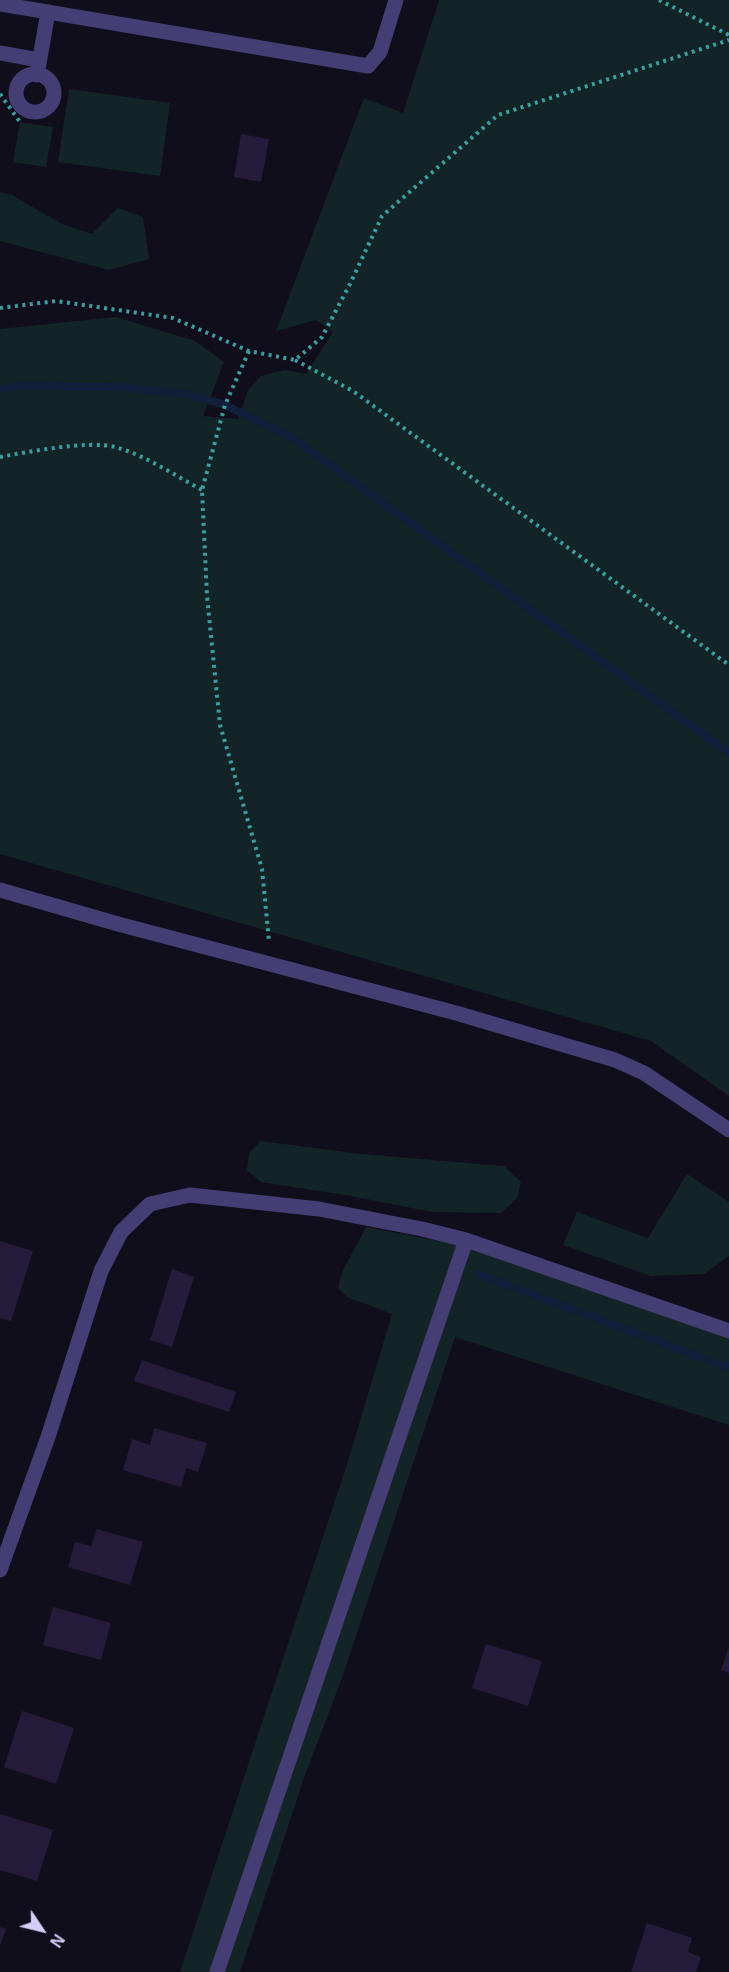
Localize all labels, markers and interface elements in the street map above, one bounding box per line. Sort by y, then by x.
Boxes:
north arrow [12,1900,72,1960]
text: N [47,1931,67,1950]

